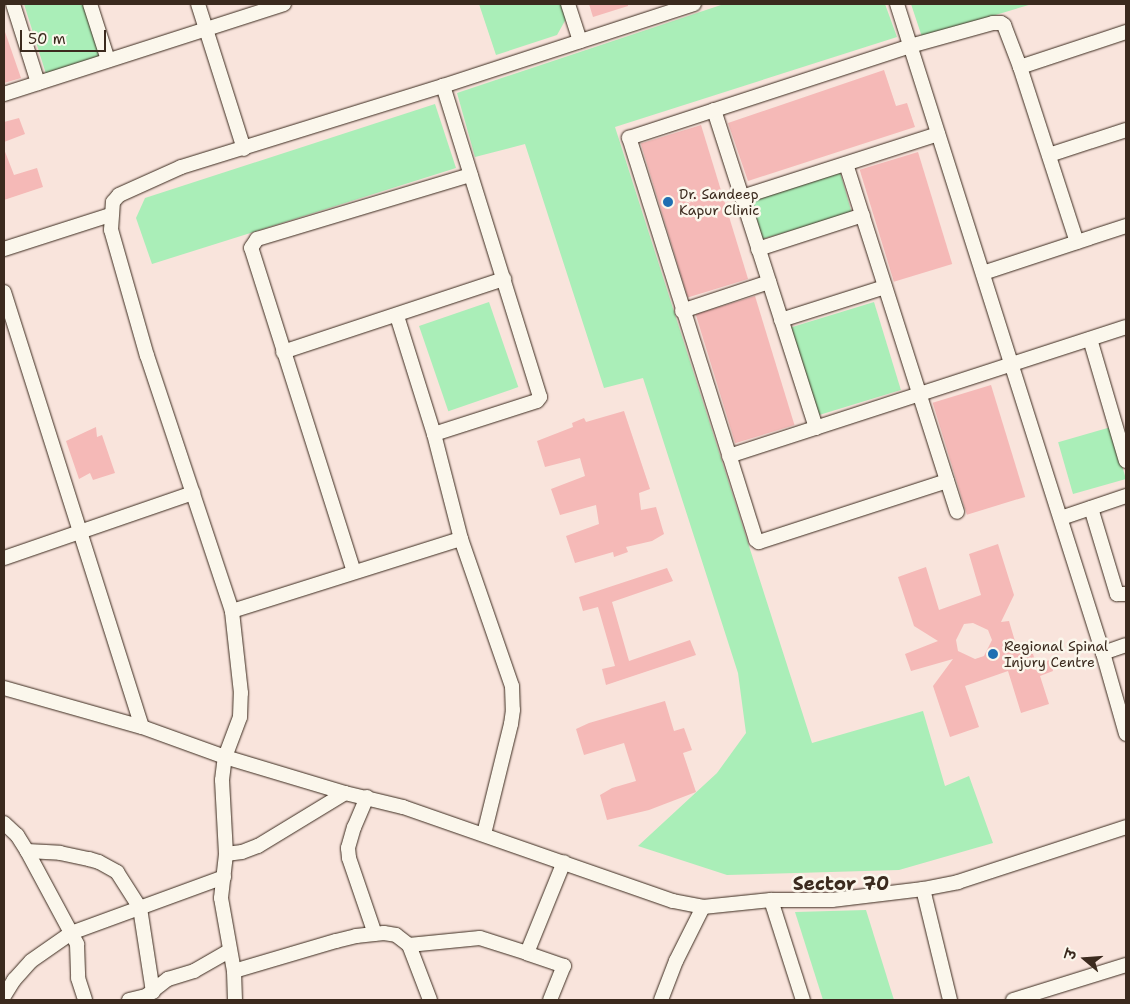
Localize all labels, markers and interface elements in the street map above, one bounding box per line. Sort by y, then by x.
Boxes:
scale bar [22,20,109,52]
text: 50 m [28,29,66,49]
place label: Dr. Sandeep Kapur Clinic [679,186,759,218]
marker: Dr. Sandeep Kapur Clinic [661,195,675,209]
place label: Regional Spinal Injury Centre [1004,638,1108,670]
marker: Regional Spinal Injury Centre [986,647,1000,661]
district label: Sector 70 [793,873,889,895]
north arrow [1060,934,1110,984]
text: उ [1061,947,1081,962]

